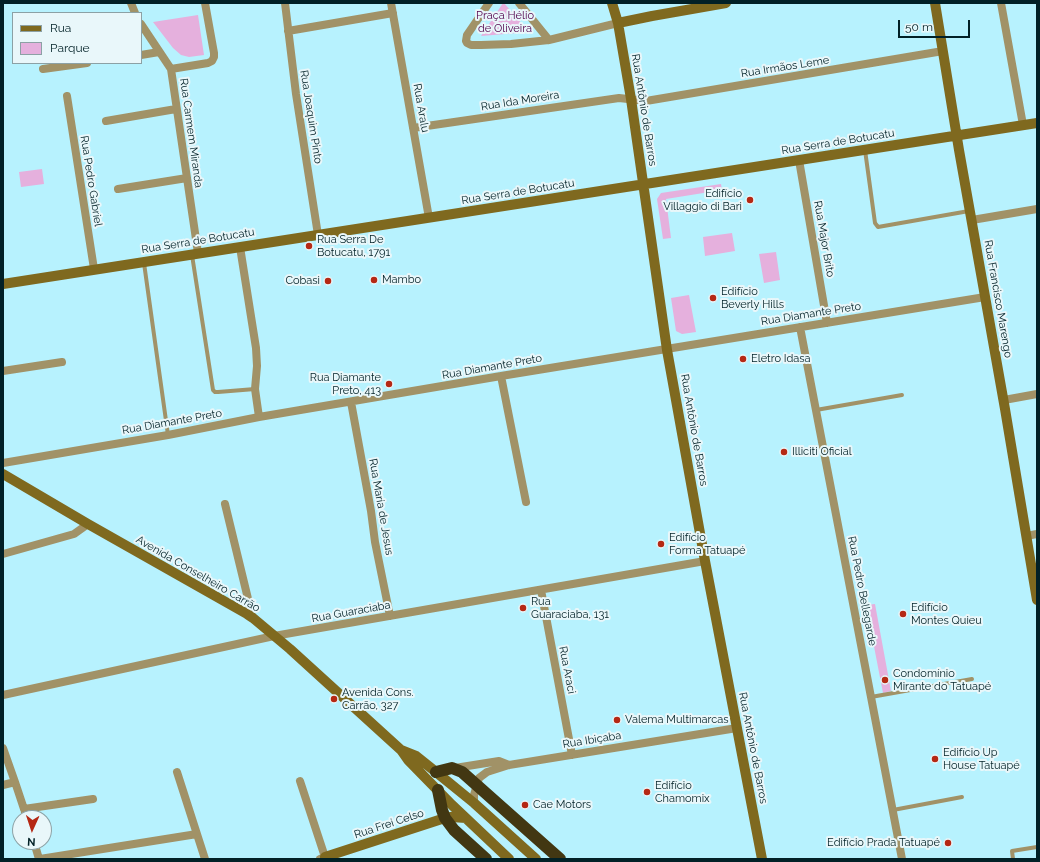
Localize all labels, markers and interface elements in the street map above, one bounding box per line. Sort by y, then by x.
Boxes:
park label: Praça Hélio de Oliveira [476,9,534,35]
legend [12,12,142,64]
scale bar [900,12,972,38]
text: 50 m [905,20,933,34]
text: Rua [50,21,71,35]
text: Parque [50,41,90,55]
street label: Rua Antônio de Barros [629,53,659,167]
street label: Rua Irmãos Leme [740,54,830,80]
street label: Rua Joaquim Pinto [297,69,325,165]
street label: Rua Carmem Miranda [177,77,205,189]
street label: Rua Aralu [410,83,432,133]
street label: Rua Ida Moreira [480,88,560,114]
street label: Rua Serra de Botucatu [780,127,896,157]
street label: Rua Pedro Gabriel [77,135,105,227]
street label: Rua Serra de Botucatu [460,177,576,207]
place label: Edifício Villaggio di Bari [663,187,742,213]
marker: Edifício Villaggio di Bari [745,195,755,205]
street label: Rua Major Brito [811,200,837,278]
street label: Rua Serra de Botucatu [140,226,256,256]
place label: Rua Serra De Botucatu, 1791 [317,233,390,259]
street label: Rua Francisco Marengo [981,239,1015,359]
marker: Rua Serra De Botucatu, 1791 [304,241,314,251]
place label: Mambo [382,273,421,287]
place label: Cobasi [285,274,320,288]
marker: Mambo [369,275,379,285]
marker: Cobasi [323,276,333,286]
place label: Edifício Beverly Hills [721,285,784,311]
marker: Edifício Beverly Hills [708,293,718,303]
street label: Rua Diamante Preto [760,300,862,328]
street label: Rua Diamante Preto [441,352,543,382]
place label: Eletro Idasa [751,352,811,366]
marker: Eletro Idasa [738,354,748,364]
place label: Rua Diamante Preto, 413 [310,371,381,397]
street label: Rua Antônio de Barros [678,373,710,487]
marker: Rua Diamante Preto, 413 [384,379,394,389]
street label: Rua Diamante Preto [121,407,223,437]
place label: Illiciti Oficial [792,445,852,459]
marker: Illiciti Oficial [779,447,789,457]
street label: Rua Maria de Jesus [366,458,396,556]
place label: Edifício Forma Tatuapé [669,531,745,557]
street label: Avenida Conselheiro Carrão [134,533,262,615]
street label: Rua Pedro Bellegarde [845,535,879,647]
marker: Edifício Forma Tatuapé [656,539,666,549]
place label: Rua Guaraciaba, 131 [531,595,609,621]
street label: Rua Guaraciaba [311,599,391,625]
place label: Edifício Montes Quieu [911,601,982,627]
marker: Rua Guaraciaba, 131 [518,603,528,613]
marker: Edifício Montes Quieu [898,609,908,619]
street label: Rua Araci [556,645,578,695]
place label: Condomínio Mirante do Tatuapé [893,667,991,693]
marker: Condomínio Mirante do Tatuapé [880,675,890,685]
place label: Avenida Cons. Carrão, 327 [342,686,414,712]
street label: Rua Antônio de Barros [736,691,770,805]
marker: Avenida Cons. Carrão, 327 [329,694,339,704]
place label: Valema Multimarcas [625,713,729,727]
marker: Valema Multimarcas [612,715,622,725]
street label: Rua Ibiçaba [562,729,622,751]
place label: Edifício Up House Tatuapé [943,746,1020,772]
marker: Edifício Up House Tatuapé [930,754,940,764]
place label: Edifício Chamomix [655,779,710,805]
marker: Edifício Chamomix [642,787,652,797]
place label: Cae Motors [533,798,591,812]
marker: Cae Motors [520,800,530,810]
street label: Rua Frei Celso [352,806,426,842]
north arrow [12,810,52,850]
text: N [27,835,36,848]
place label: Edifício Prada Tatuapé [827,836,940,850]
marker: Edifício Prada Tatuapé [943,838,953,848]

